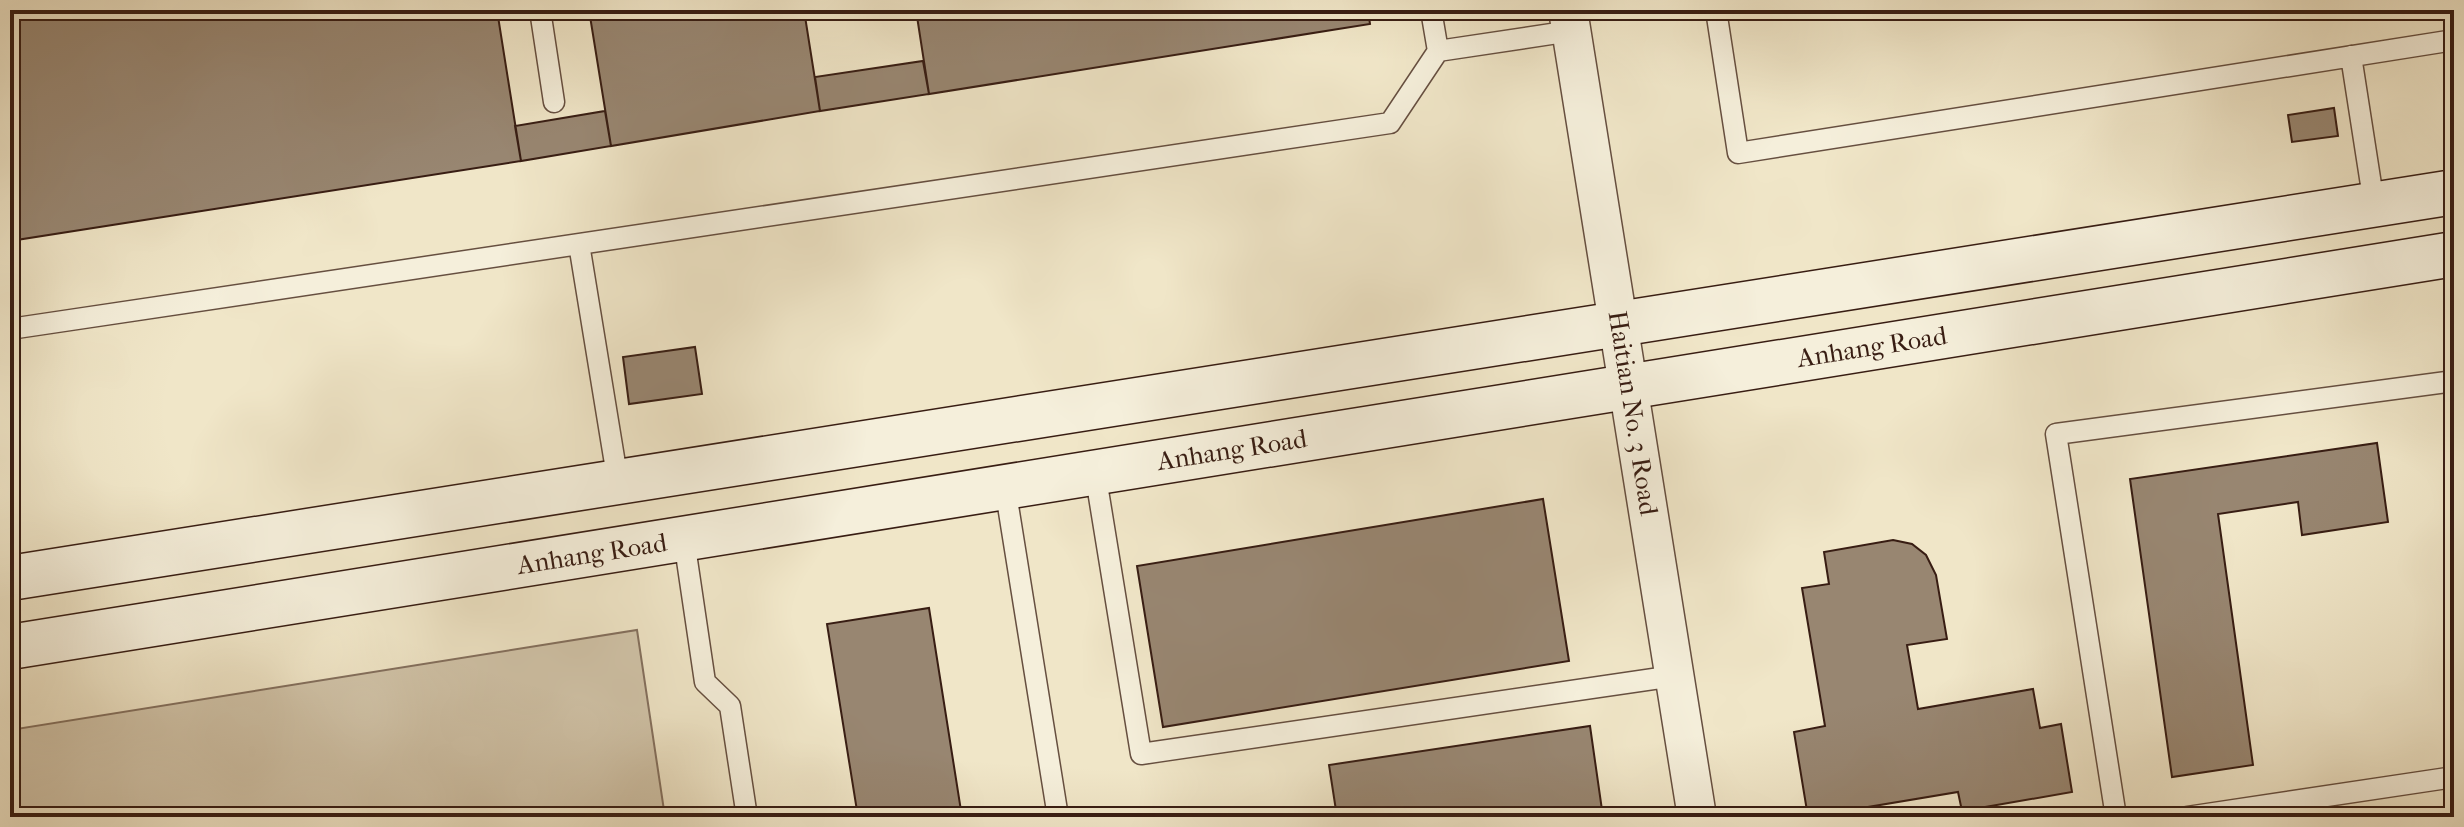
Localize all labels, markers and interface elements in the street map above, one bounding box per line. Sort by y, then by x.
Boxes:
street label: Haitian No. 3 Road [1602,308,1665,518]
street label: Anhang Road [1794,320,1950,374]
street label: Anhang Road [1154,423,1310,477]
street label: Anhang Road [514,527,670,581]

